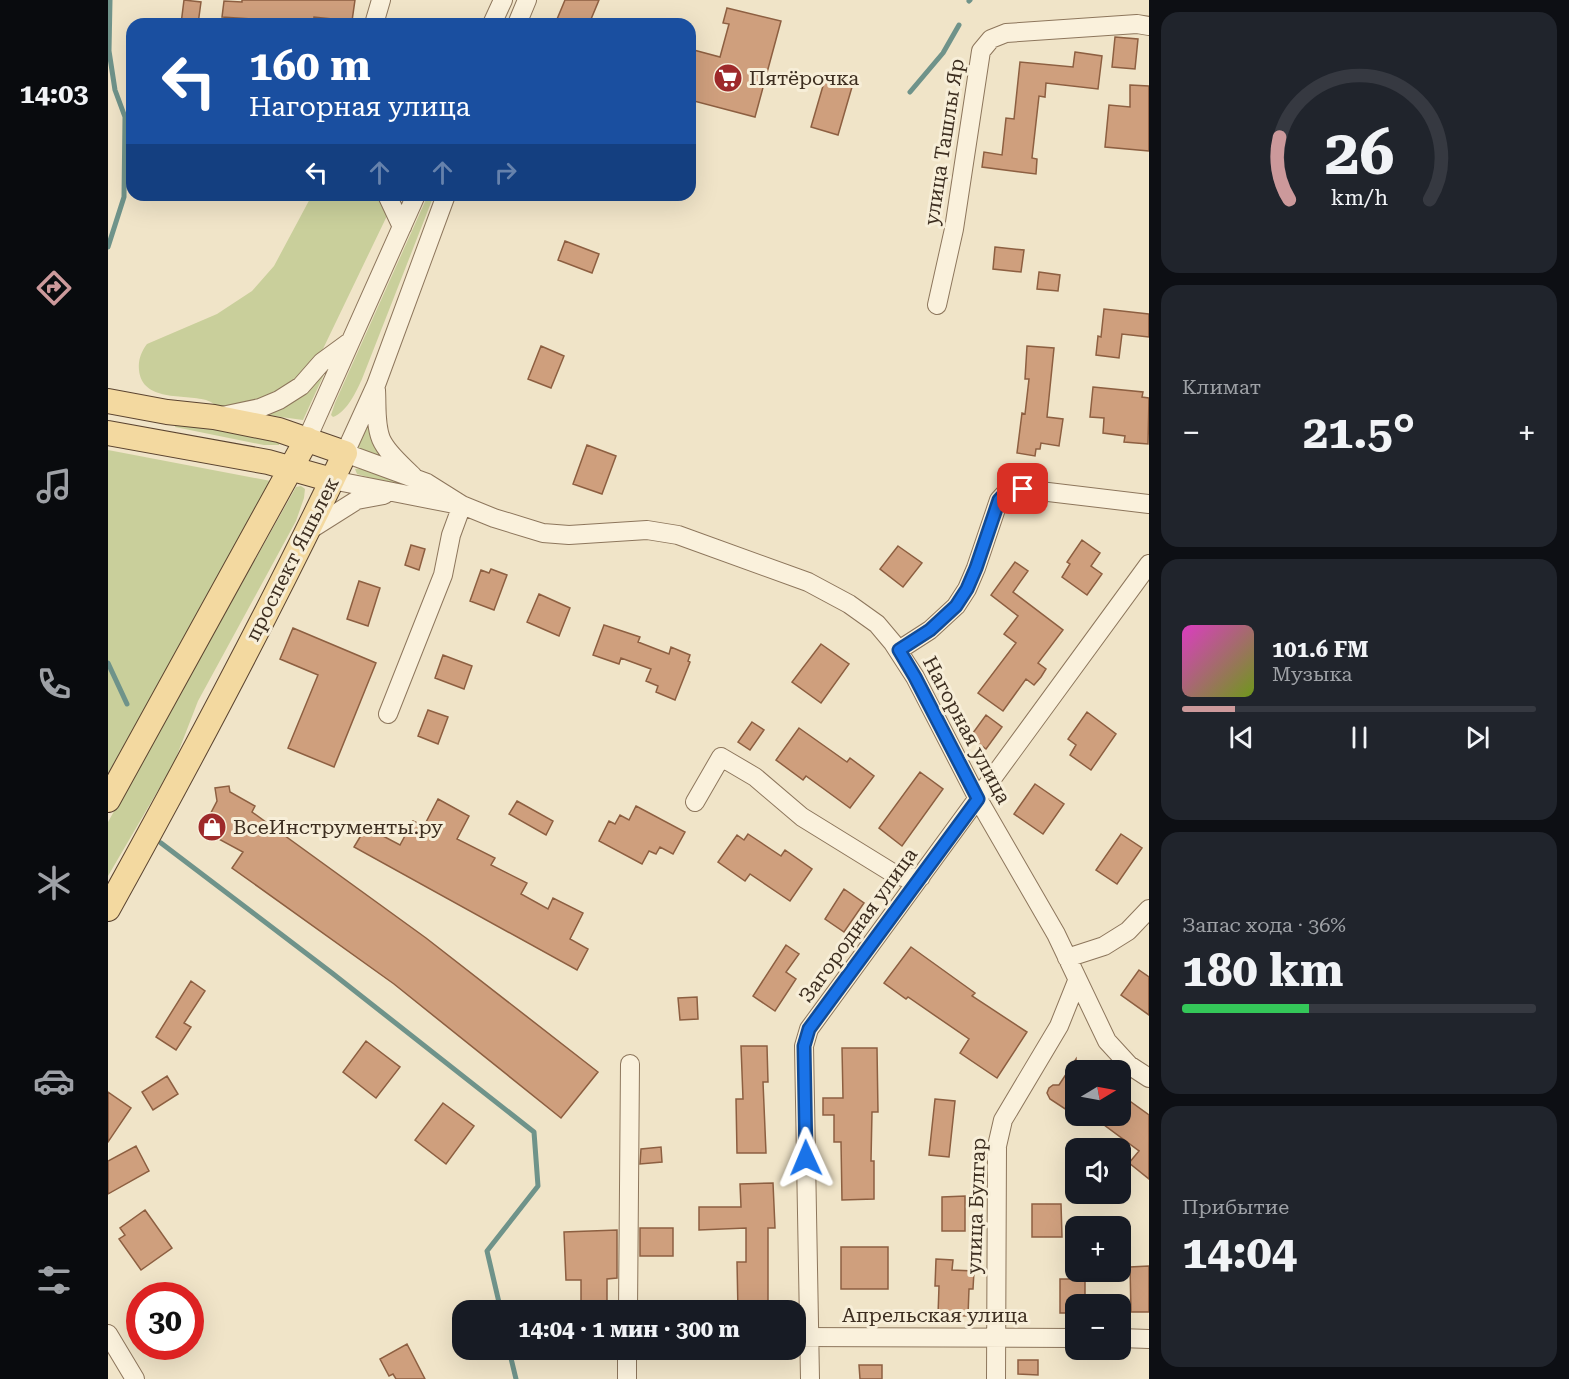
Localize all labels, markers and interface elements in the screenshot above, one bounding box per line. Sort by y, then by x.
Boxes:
text: 160 m [249,41,371,90]
icon: left [150,42,228,120]
street label: улица Ташлы Яр [919,57,969,227]
supermarket icon: Пятёрочка [712,62,744,94]
place label: Пятёрочка [749,66,859,90]
text: 14:03 [20,78,88,110]
text: Нагорная улица [249,91,470,123]
text: 26 [1324,116,1394,189]
icon: left [300,156,333,189]
icon: ahead [363,156,396,189]
icon: ahead [426,156,459,189]
icon: right [489,156,522,189]
text: km/h [1330,185,1388,210]
icon: directions [33,267,75,309]
text: Климат [1182,375,1261,399]
text: 21.5° [1303,406,1415,459]
text: − [1182,413,1200,452]
text: + [1518,413,1536,452]
pin [997,463,1048,514]
icon: music [33,465,75,507]
icon: arrive [1006,472,1039,505]
street label: проспект Яшьлек [240,473,344,645]
text: 101.6 FM [1272,637,1369,662]
street label: Нагорная улица [918,652,1016,808]
text: Музыка [1272,662,1352,686]
icon: phone [33,663,75,705]
icon: previous [1225,721,1258,754]
icon: pause [1343,721,1376,754]
icon: next [1461,721,1494,754]
shop icon: ВсеИнструменты.ру [196,811,228,843]
place label: ВсеИнструменты.ру [233,815,443,839]
street label: Загородная улица [794,843,922,1007]
icon: climate [33,862,75,904]
text: Запас хода · 36% [1182,913,1346,937]
text: 180 km [1182,944,1343,997]
icon: car [33,1060,75,1102]
north arrow [1065,1060,1131,1126]
map controls [1065,1060,1131,1360]
position arrow [774,1126,838,1190]
street label: улица Булгар [962,1137,990,1275]
button: sound [1065,1138,1131,1204]
text: Прибытие [1182,1195,1289,1219]
button: + [1065,1216,1131,1282]
text: 14:04 [1182,1226,1297,1279]
icon: filters [33,1259,75,1301]
speed limit sign: 30 [126,1282,204,1360]
button: − [1065,1294,1131,1360]
street label: Апрельская улица [842,1303,1028,1327]
text: 14:04 · 1 мин · 300 m [518,1317,740,1342]

